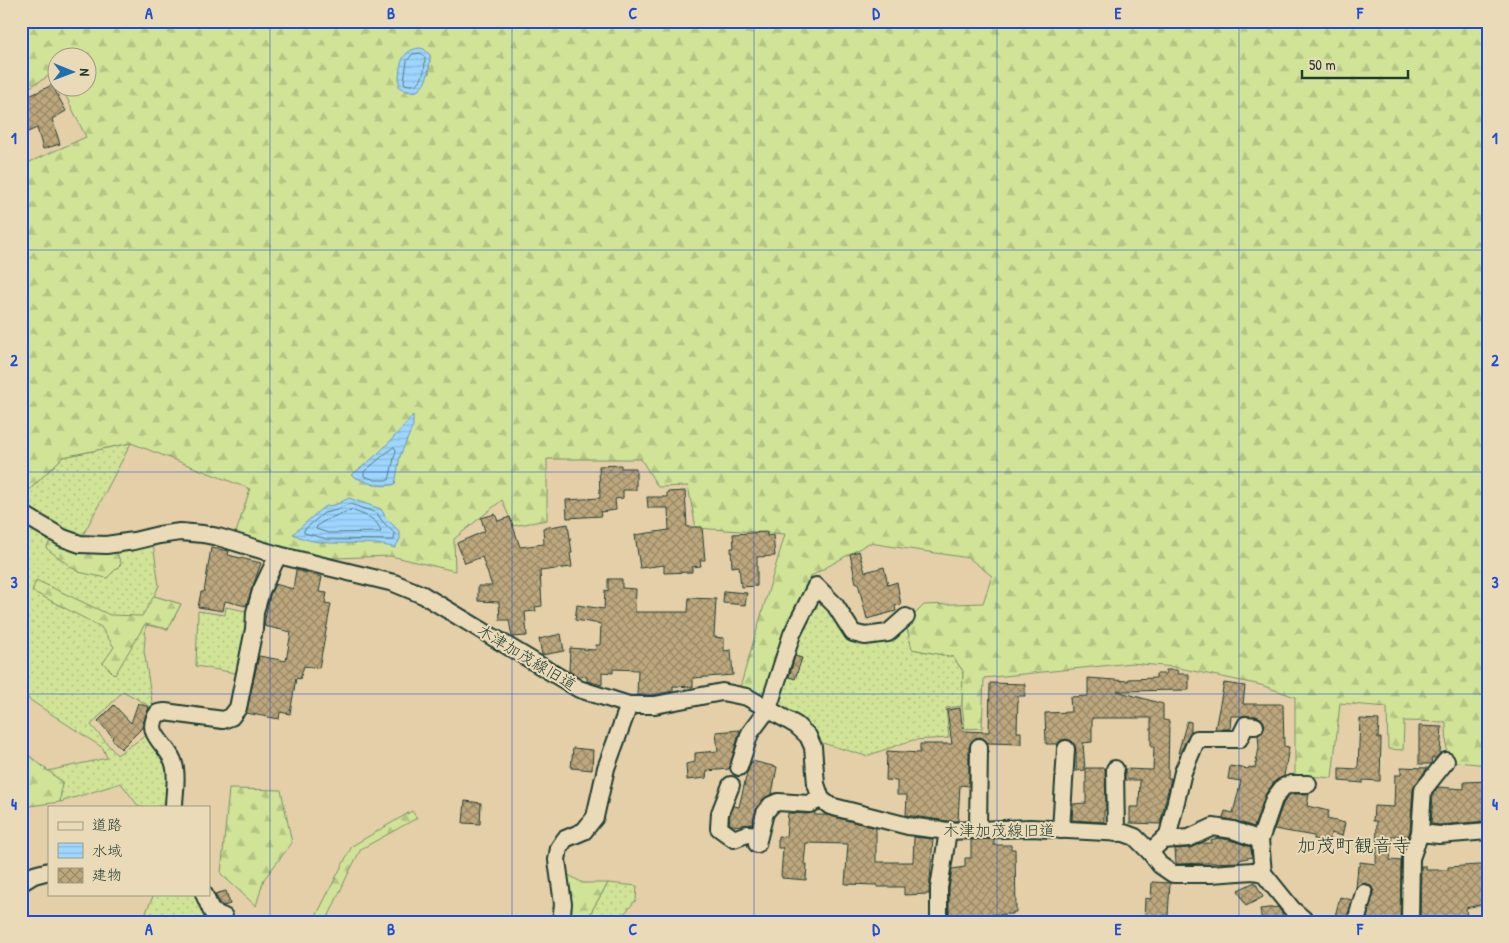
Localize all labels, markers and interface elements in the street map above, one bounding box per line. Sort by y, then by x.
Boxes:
text: A [145,2,153,24]
text: B [387,2,395,24]
text: C [629,2,638,24]
text: D [872,2,880,24]
text: E [1114,2,1122,24]
text: F [1356,2,1364,24]
north arrow [48,48,98,98]
scale bar [1302,48,1408,80]
text: 50 m [1309,54,1336,75]
text: N [76,68,95,77]
text: 1 [11,127,17,149]
text: 1 [1492,127,1498,149]
text: 2 [10,349,18,371]
text: 2 [1491,349,1499,371]
text: 3 [10,571,18,593]
text: 3 [1491,571,1499,593]
street label: 木津加茂線旧道 [473,619,581,695]
text: 4 [11,793,17,815]
text: 4 [1492,793,1498,815]
legend [48,806,210,896]
text: 道路 [92,814,122,835]
street label: 木津加茂線旧道 [943,819,1055,841]
district label: 加茂町観音寺 [1297,832,1411,858]
text: 水域 [92,840,122,861]
text: 建物 [92,864,122,885]
text: A [145,918,153,940]
text: B [387,918,395,940]
text: C [629,918,638,940]
text: D [872,918,880,940]
text: E [1114,918,1122,940]
text: F [1356,918,1364,940]

